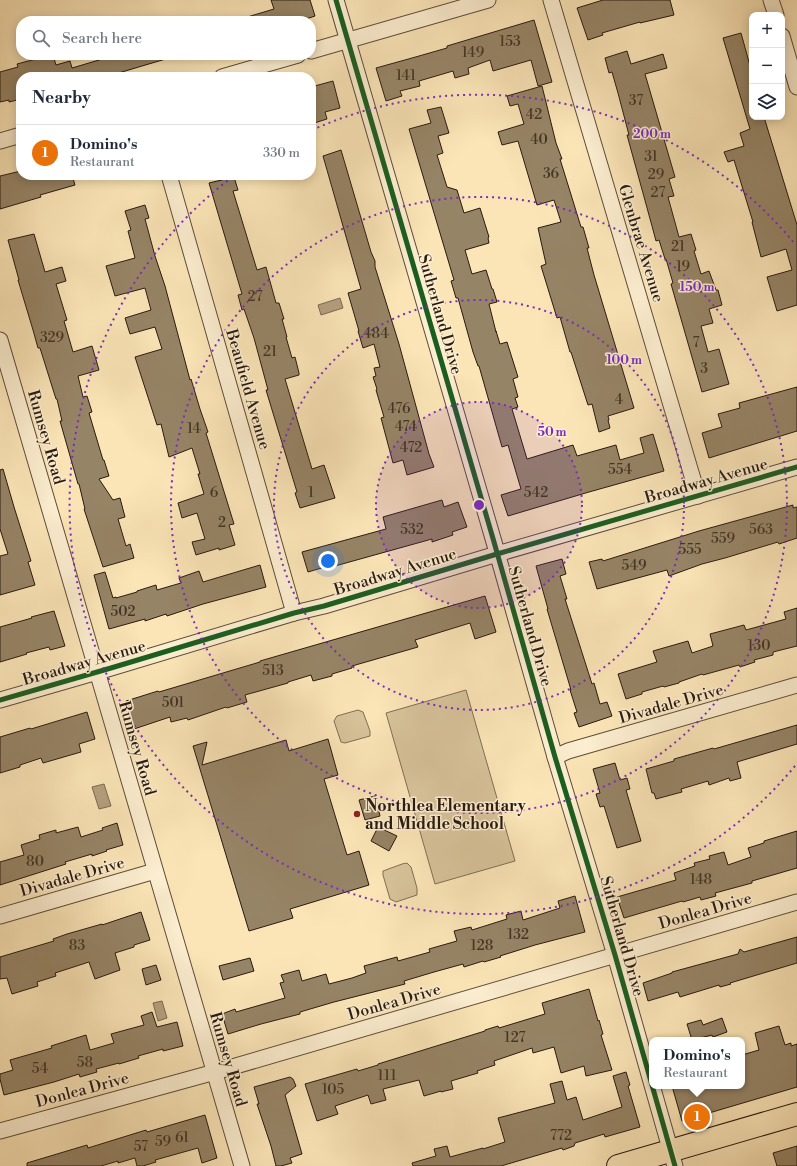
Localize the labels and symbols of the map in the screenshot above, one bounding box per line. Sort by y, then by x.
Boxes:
house number: 153 [499,33,521,51]
house number: 149 [462,44,484,62]
house number: 141 [396,67,416,85]
house number: 37 [629,92,643,110]
house number: 42 [526,106,542,124]
text: 200 m [633,127,671,142]
house number: 40 [530,131,548,149]
house number: 31 [644,148,658,166]
house number: 36 [543,165,560,183]
house number: 29 [648,166,664,184]
street label: Glenbrae Avenue [614,182,668,305]
house number: 27 [651,184,665,202]
house number: 21 [671,238,685,256]
street label: Sutherland Drive [413,252,467,377]
house number: 19 [676,258,690,276]
text: 150 m [680,280,714,295]
house number: 27 [248,288,262,306]
house number: 484 [363,325,389,343]
street label: Beaufield Avenue [221,326,275,452]
house number: 329 [40,329,64,347]
house number: 7 [692,334,700,352]
house number: 21 [263,343,277,361]
text: 100 m [606,353,642,368]
house number: 3 [700,360,708,378]
street label: Rumsey Road [23,388,69,487]
house number: 4 [615,391,623,409]
house number: 476 [388,400,411,418]
house number: 474 [395,418,417,436]
house number: 14 [187,420,201,438]
text: 50 m [537,425,567,440]
house number: 472 [400,439,422,457]
street label: Broadway Avenue [641,454,770,508]
house number: 554 [608,461,632,479]
house number: 6 [210,484,219,502]
house number: 1 [308,484,314,502]
house number: 542 [524,484,548,502]
centre of rings [472,498,486,512]
house number: 2 [218,514,226,532]
house number: 532 [400,521,424,539]
house number: 563 [749,521,773,539]
house number: 559 [711,530,735,548]
house number: 555 [678,541,702,559]
street label: Broadway Avenue [331,544,459,600]
your location [318,551,338,571]
house number: 549 [622,557,646,575]
street label: Sutherland Drive [503,564,557,689]
house number: 502 [111,603,135,621]
street label: Broadway Avenue [19,636,148,690]
house number: 130 [747,637,771,655]
house number: 513 [262,662,284,680]
street label: Divadale Drive [617,679,726,728]
house number: 501 [162,694,184,712]
street label: Rumsey Road [114,699,160,798]
place label: Northlea Elementary and Middle School [365,796,527,834]
marker: Northlea Elementary and Middle School [352,809,362,819]
street label: Divadale Drive [18,852,127,901]
house number: 80 [26,853,44,871]
house number: 148 [690,871,712,889]
street label: Sutherland Drive [595,874,649,999]
street label: Donlea Drive [656,888,754,934]
house number: 132 [507,926,529,944]
house number: 83 [69,937,85,955]
house number: 128 [471,937,493,955]
street label: Donlea Drive [345,979,443,1025]
street label: Rumsey Road [205,1010,251,1109]
house number: 127 [504,1029,526,1047]
house number: 58 [77,1054,93,1072]
house number: 54 [32,1060,48,1078]
house number: 111 [378,1067,397,1085]
street label: Donlea Drive [33,1068,131,1112]
house number: 105 [322,1081,345,1099]
pin: 1 [684,1102,710,1132]
house number: 772 [550,1127,572,1145]
house number: 61 [175,1129,189,1147]
house number: 59 [155,1133,171,1151]
house number: 57 [134,1138,148,1156]

